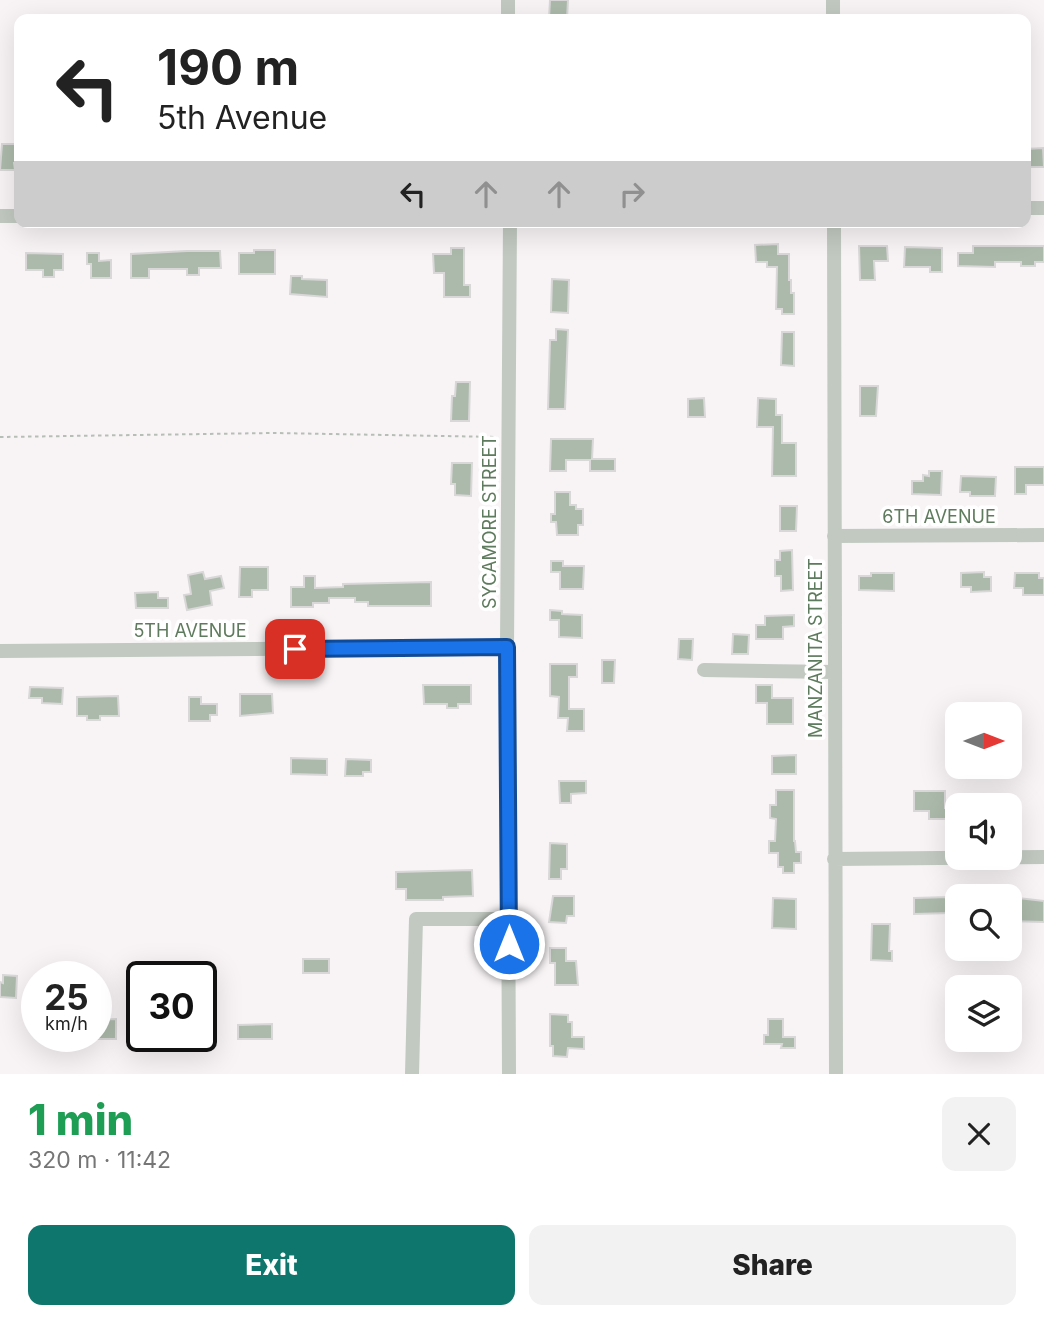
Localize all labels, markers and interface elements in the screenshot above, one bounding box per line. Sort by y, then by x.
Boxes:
text: 190 m [157,38,299,97]
icon: left [42,42,133,133]
text: 5th Avenue [157,98,327,137]
icon: left [394,175,432,213]
icon: ahead [467,175,505,213]
icon: ahead [540,175,578,213]
icon: right [613,175,651,213]
street label: SYCAMORE STREET [479,435,500,609]
street label: 6TH AVENUE [882,506,996,527]
street label: MANZANITA STREET [805,558,826,738]
pin [265,619,325,679]
street label: 5TH AVENUE [133,620,247,641]
icon: arrive [276,630,314,668]
north arrow [945,702,1022,779]
map controls [945,702,1022,1052]
button: sound [945,793,1022,870]
button: search [945,884,1022,961]
position arrow [472,907,546,981]
speed limit sign: 30 [126,961,217,1052]
button: layers [945,975,1022,1052]
text: 25 [44,976,89,1018]
text: km/h [45,1013,88,1034]
text: 1 min [28,1094,133,1145]
button: close [942,1097,1016,1171]
text: 320 m · 11:42 [28,1146,171,1174]
button: Exit [28,1225,515,1305]
button: Share [529,1225,1016,1305]

